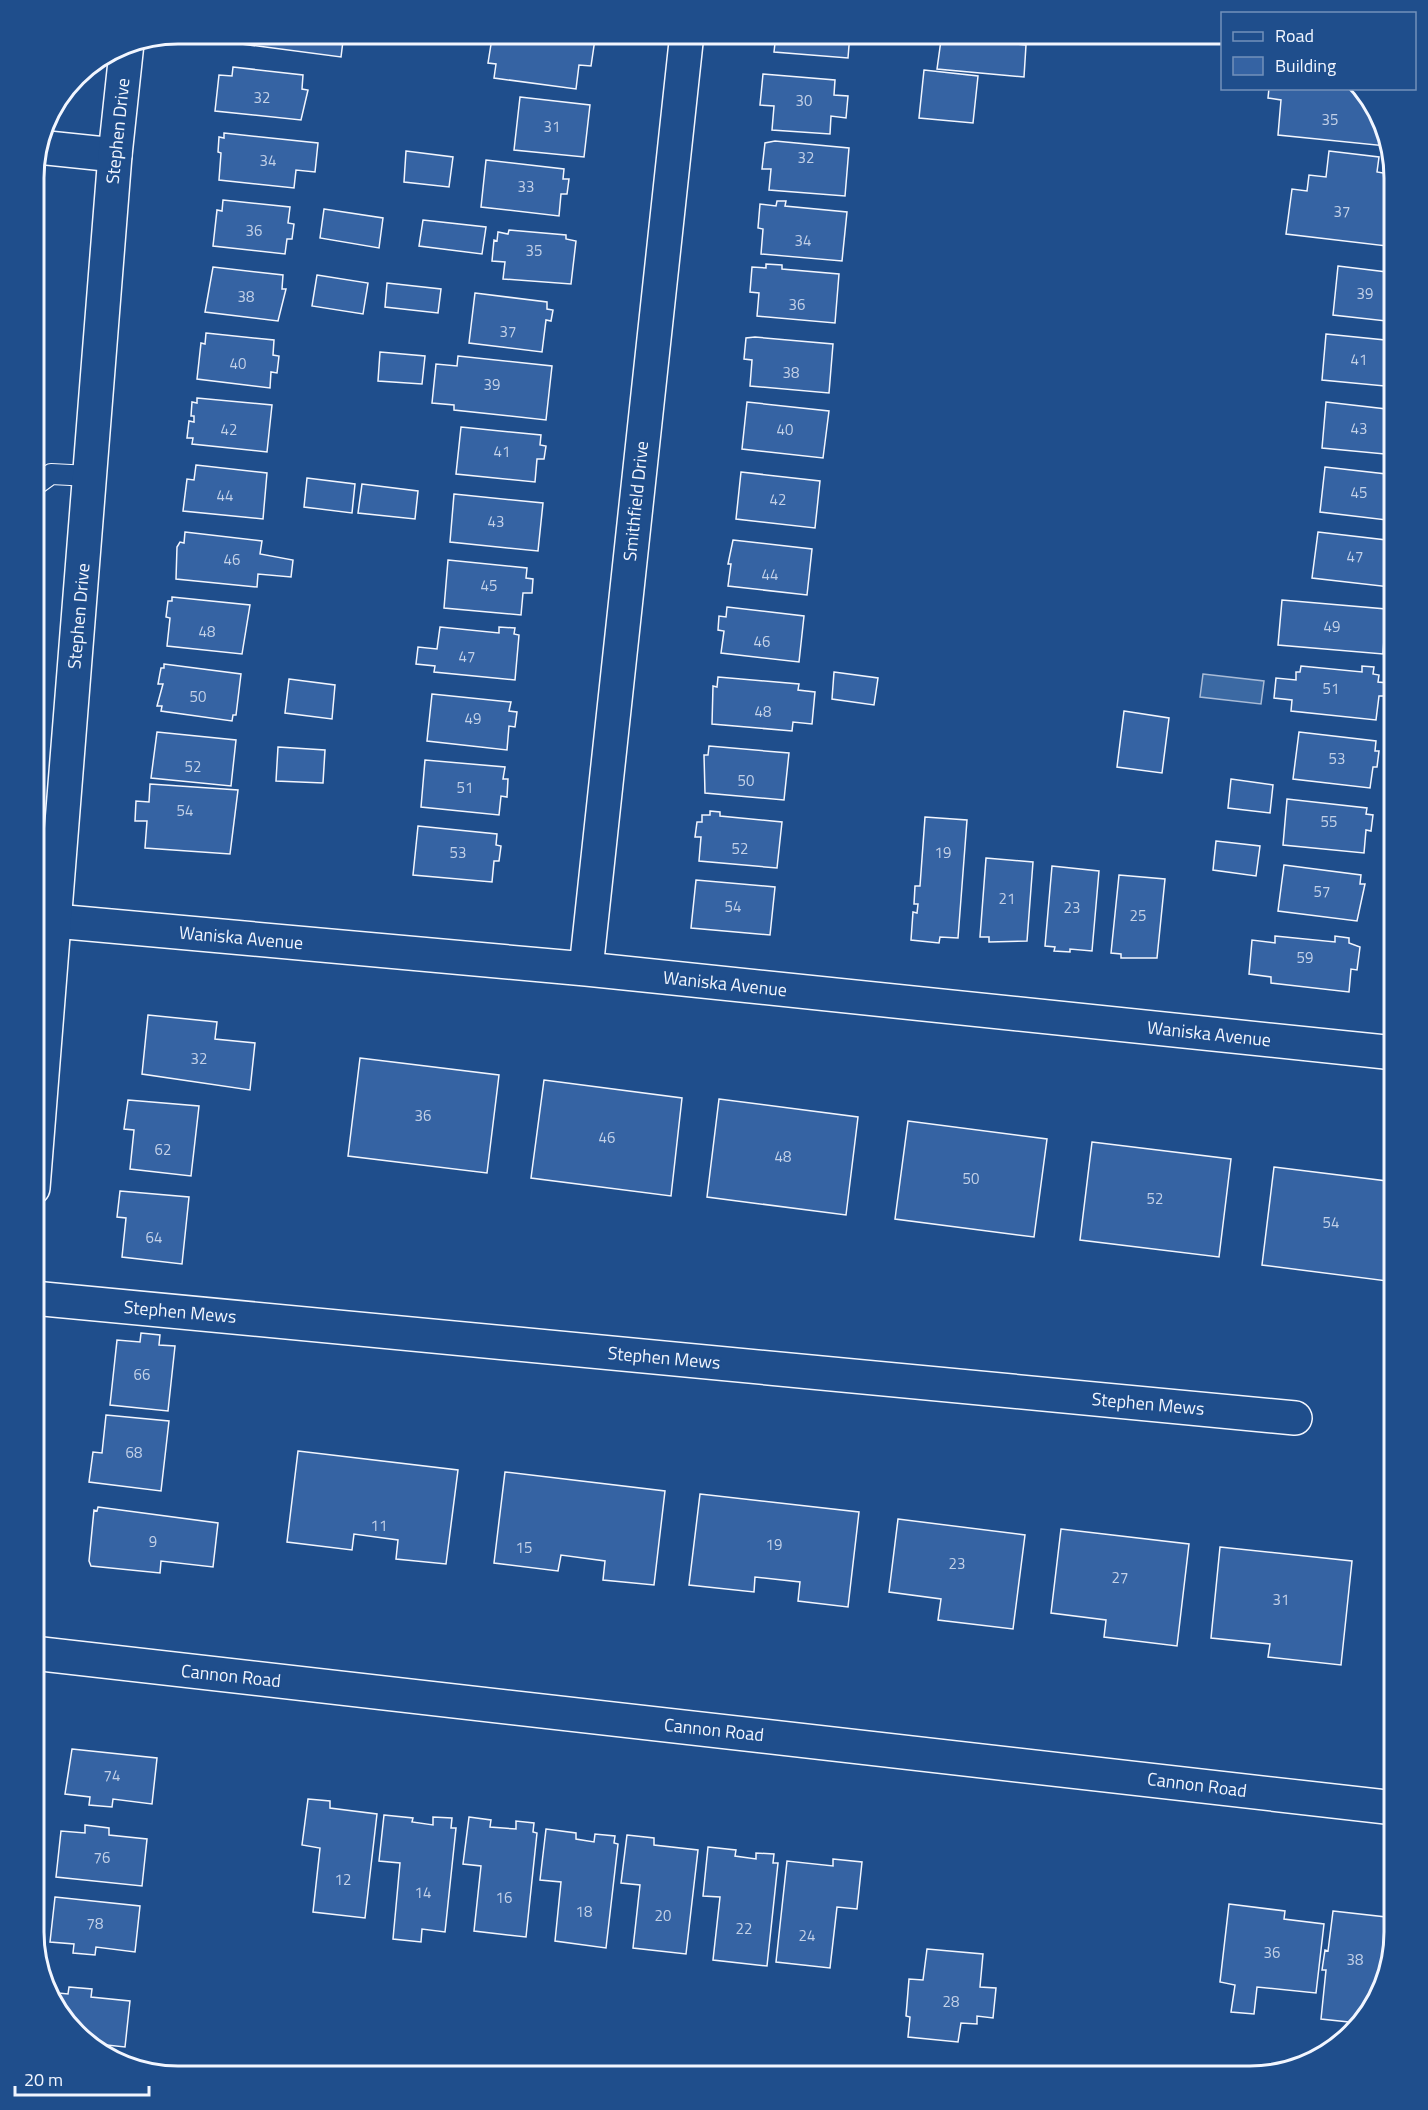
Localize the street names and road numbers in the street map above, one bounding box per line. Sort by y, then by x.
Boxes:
street label: Stephen Drive [99,77,136,185]
street label: Smithfield Drive [616,440,655,562]
street label: Stephen Drive [60,562,97,670]
street label: Waniska Avenue [178,919,304,956]
street label: Waniska Avenue [662,964,788,1003]
street label: Waniska Avenue [1146,1014,1272,1053]
street label: Stephen Mews [123,1293,237,1330]
street label: Stephen Mews [607,1339,721,1376]
street label: Stephen Mews [1091,1385,1205,1422]
street label: Cannon Road [180,1657,282,1694]
street label: Cannon Road [663,1711,765,1748]
street label: Cannon Road [1146,1765,1248,1804]

